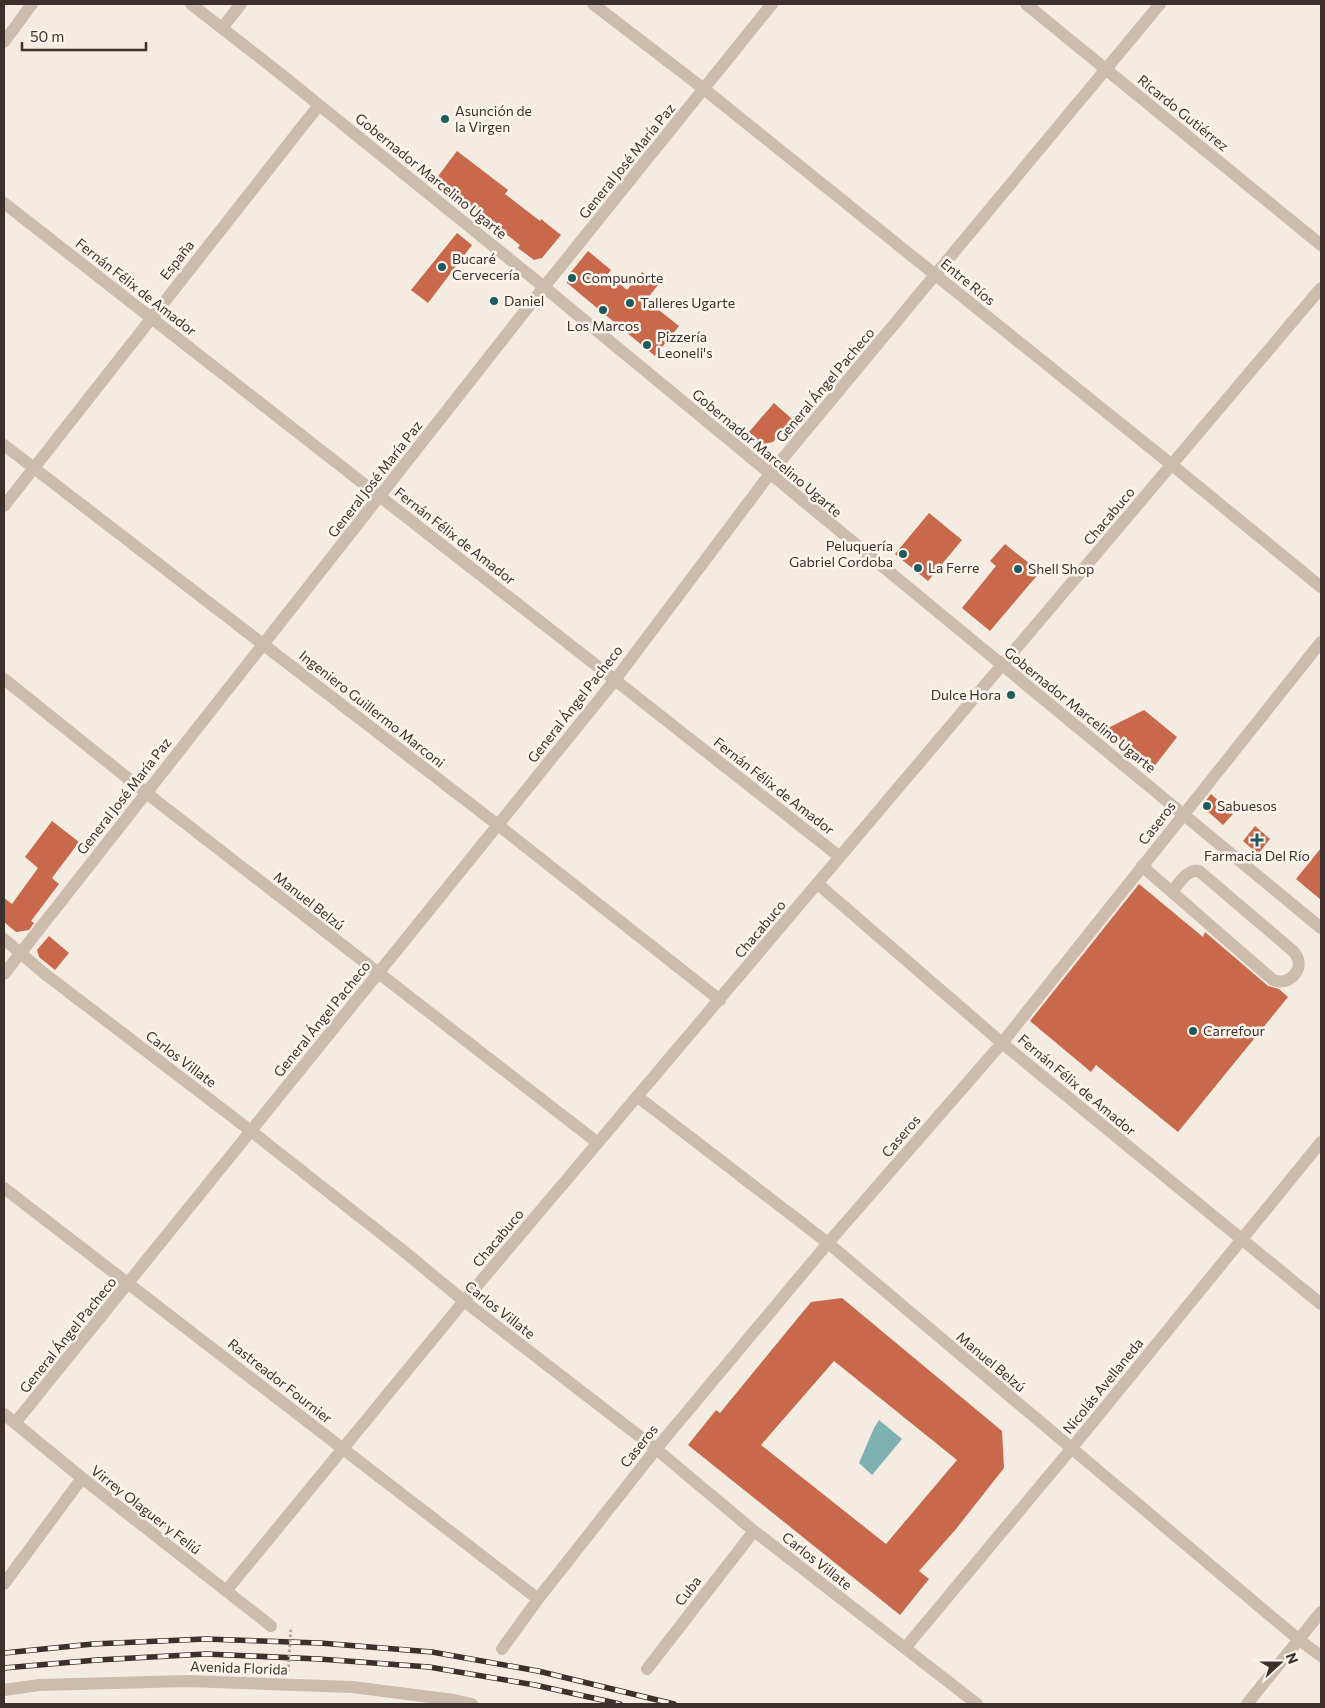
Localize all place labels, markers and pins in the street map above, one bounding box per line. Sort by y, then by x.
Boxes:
place label: Asunción de la Virgen [455,102,532,135]
marker: Asunción de la Virgen [439,113,451,125]
place label: Bucaré Cervecería [452,250,520,283]
marker: Bucaré Cervecería [436,261,448,273]
place label: Compunorte [582,269,663,286]
marker: Compunorte [566,272,578,284]
place label: Daniel [504,292,544,309]
place label: Talleres Ugarte [640,294,735,311]
marker: Daniel [488,295,500,307]
marker: Talleres Ugarte [624,297,636,309]
marker: Los Marcos [597,304,609,316]
place label: Los Marcos [567,317,639,334]
place label: Pizzería Leoneli's [657,328,713,361]
marker: Pizzería Leoneli's [641,339,653,351]
place label: Peluquería Gabriel Cordoba [789,537,893,570]
marker: Peluquería Gabriel Cordoba [897,548,909,560]
place label: La Ferre [928,559,979,576]
place label: Shell Shop [1028,560,1094,577]
marker: La Ferre [912,562,924,574]
marker: Shell Shop [1012,563,1024,575]
place label: Dulce Hora [931,686,1001,703]
marker: Dulce Hora [1005,689,1017,701]
place label: Sabuesos [1217,797,1277,814]
marker: Sabuesos [1201,800,1213,812]
marker: Farmacia Del Río [1251,834,1263,846]
place label: Farmacia Del Río [1204,847,1310,864]
place label: Carrefour [1203,1022,1266,1039]
marker: Carrefour [1187,1025,1199,1037]

